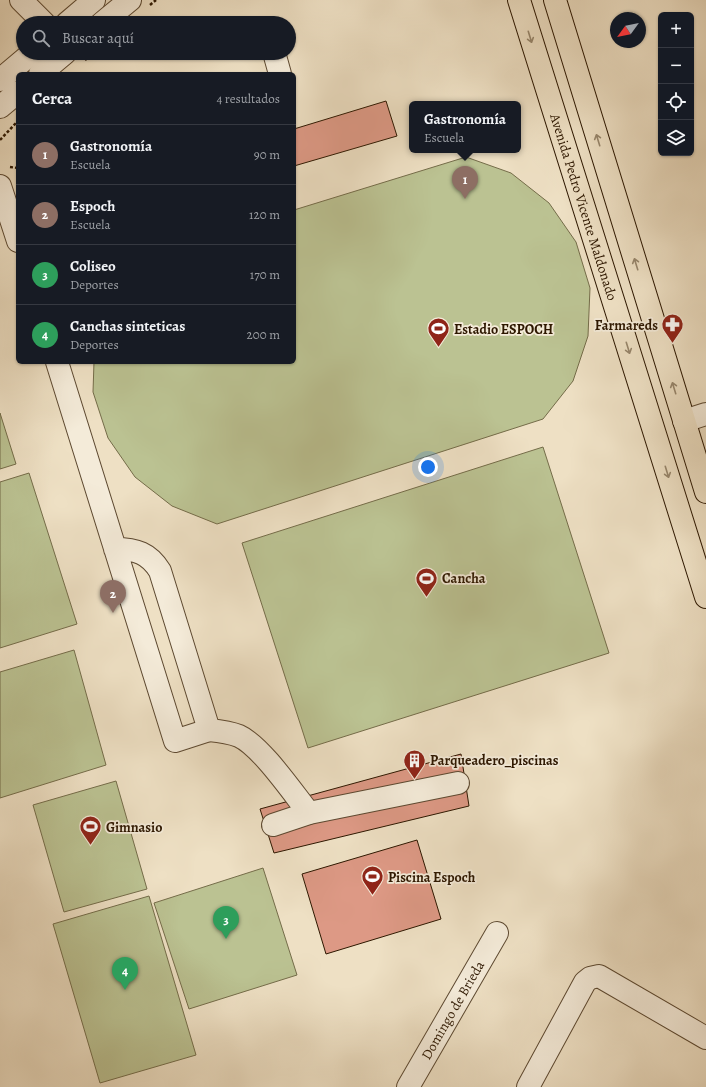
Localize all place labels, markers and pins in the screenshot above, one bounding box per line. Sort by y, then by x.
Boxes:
pin: 1 [452,166,478,199]
pharmacy icon: Farmareds [660,312,686,345]
sports icon: Estadio ESPOCH [426,316,452,349]
place label: Farmareds [595,316,658,335]
place label: Estadio ESPOCH [454,320,553,339]
sports icon: Cancha [413,565,439,598]
place label: Cancha [442,569,486,588]
pin: 2 [100,580,126,613]
building icon: Parqueadero_piscinas [402,747,428,780]
place label: Parqueadero_piscinas [430,751,559,770]
sports icon: Gimnasio [77,814,103,847]
place label: Gimnasio [106,818,162,837]
sports icon: Piscina Espoch [359,864,385,897]
place label: Piscina Espoch [388,868,476,887]
pin: 3 [213,906,239,939]
pin: 4 [112,957,138,990]

